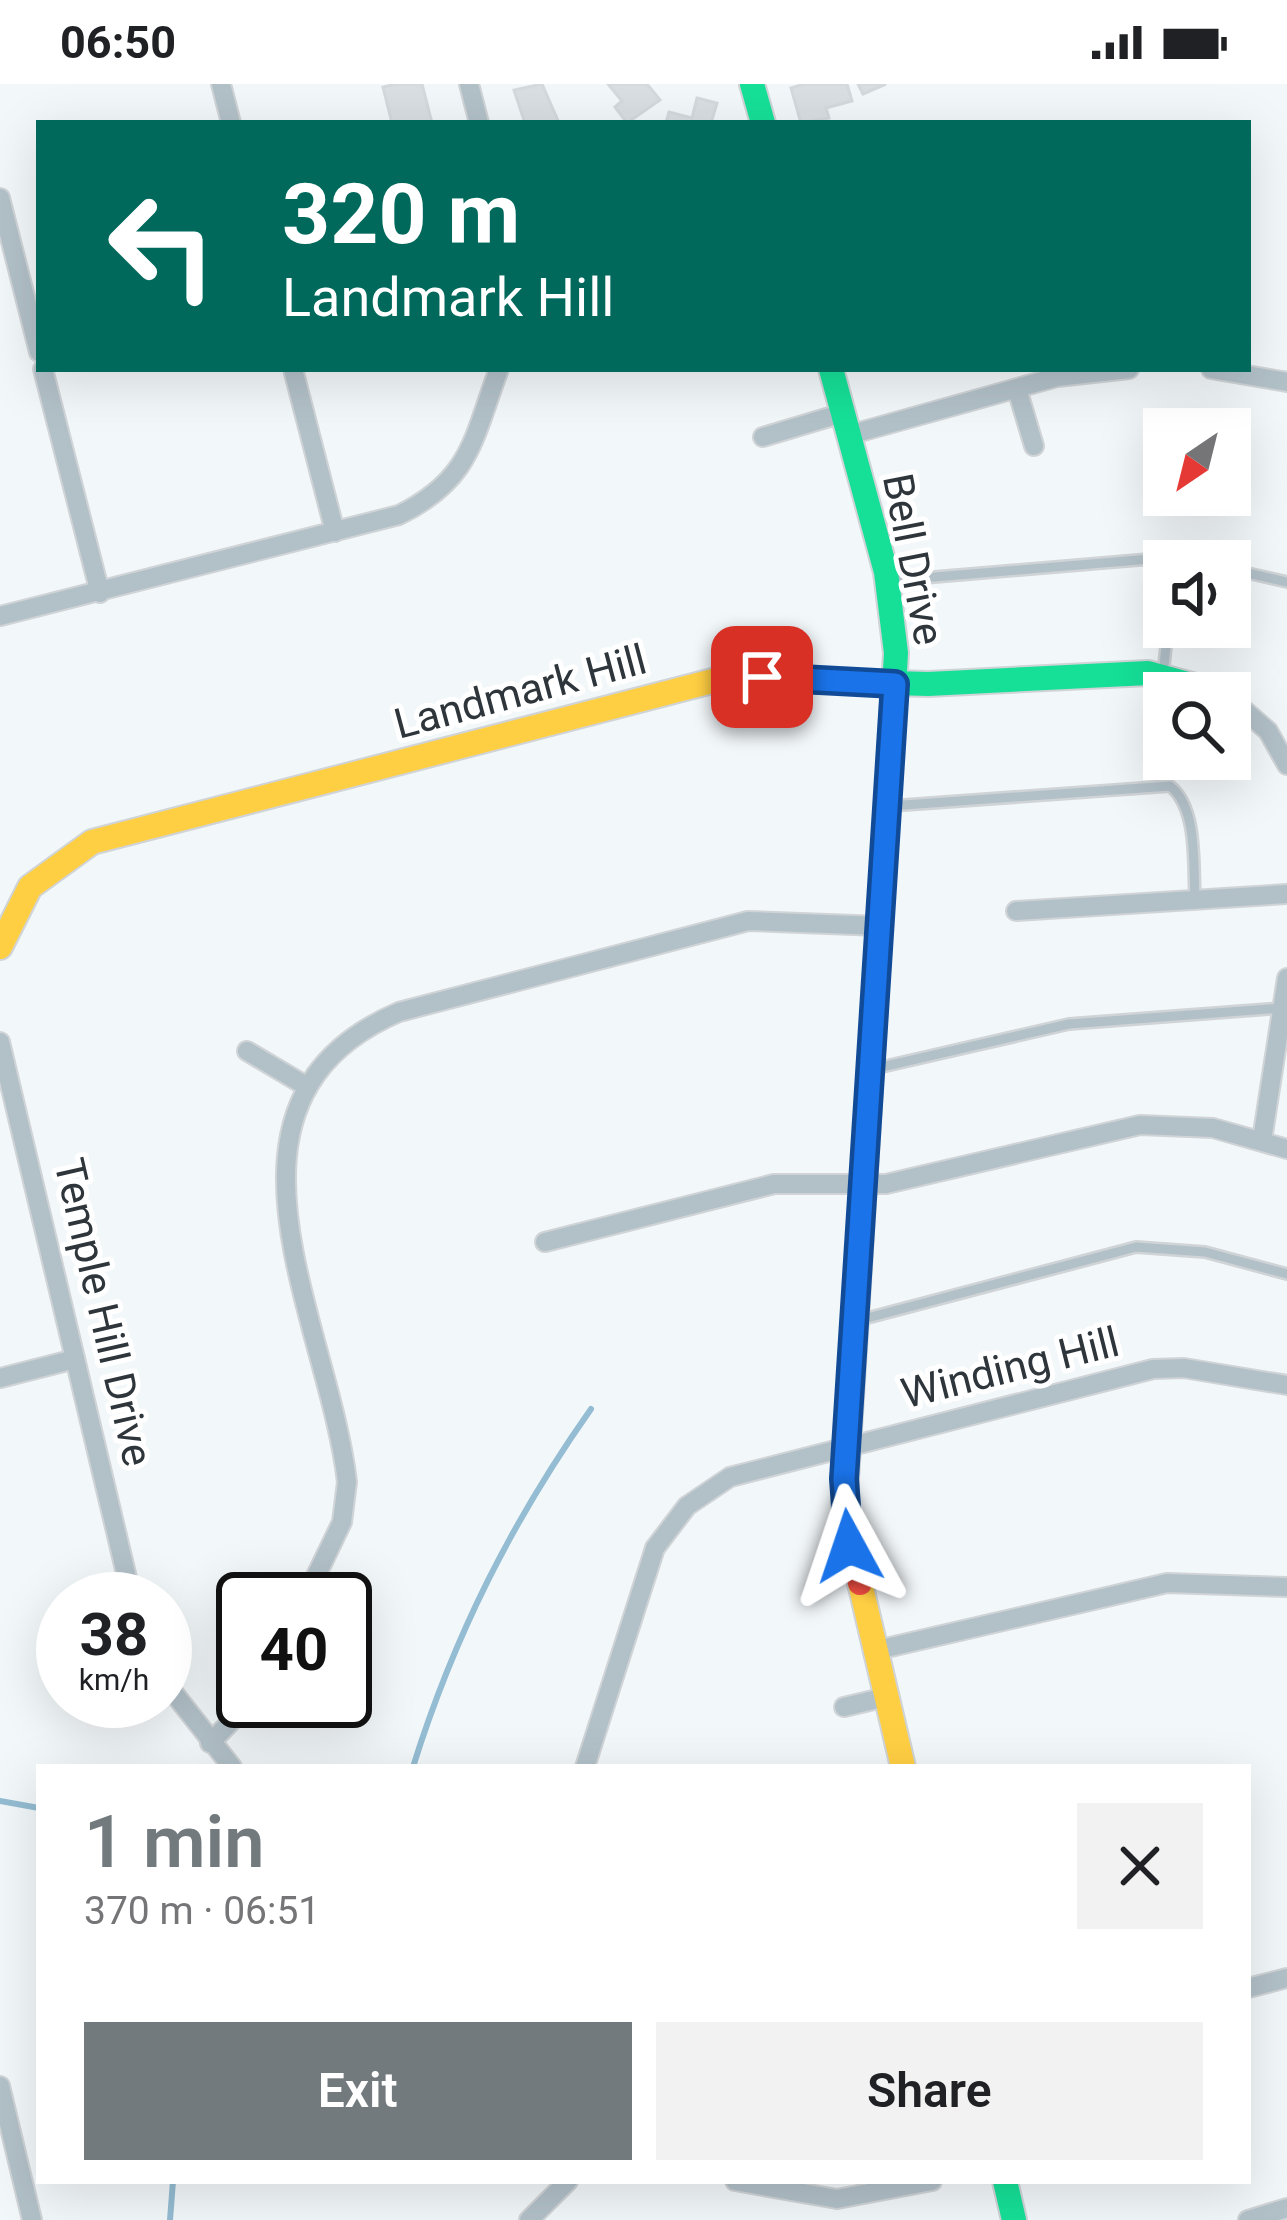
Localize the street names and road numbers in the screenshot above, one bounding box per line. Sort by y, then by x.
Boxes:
street label: Bell Drive [873,469,954,649]
street label: Landmark Hill [389,634,651,749]
street label: Temple Hill Drive [44,1154,163,1471]
street label: Winding Hill [896,1317,1124,1418]

